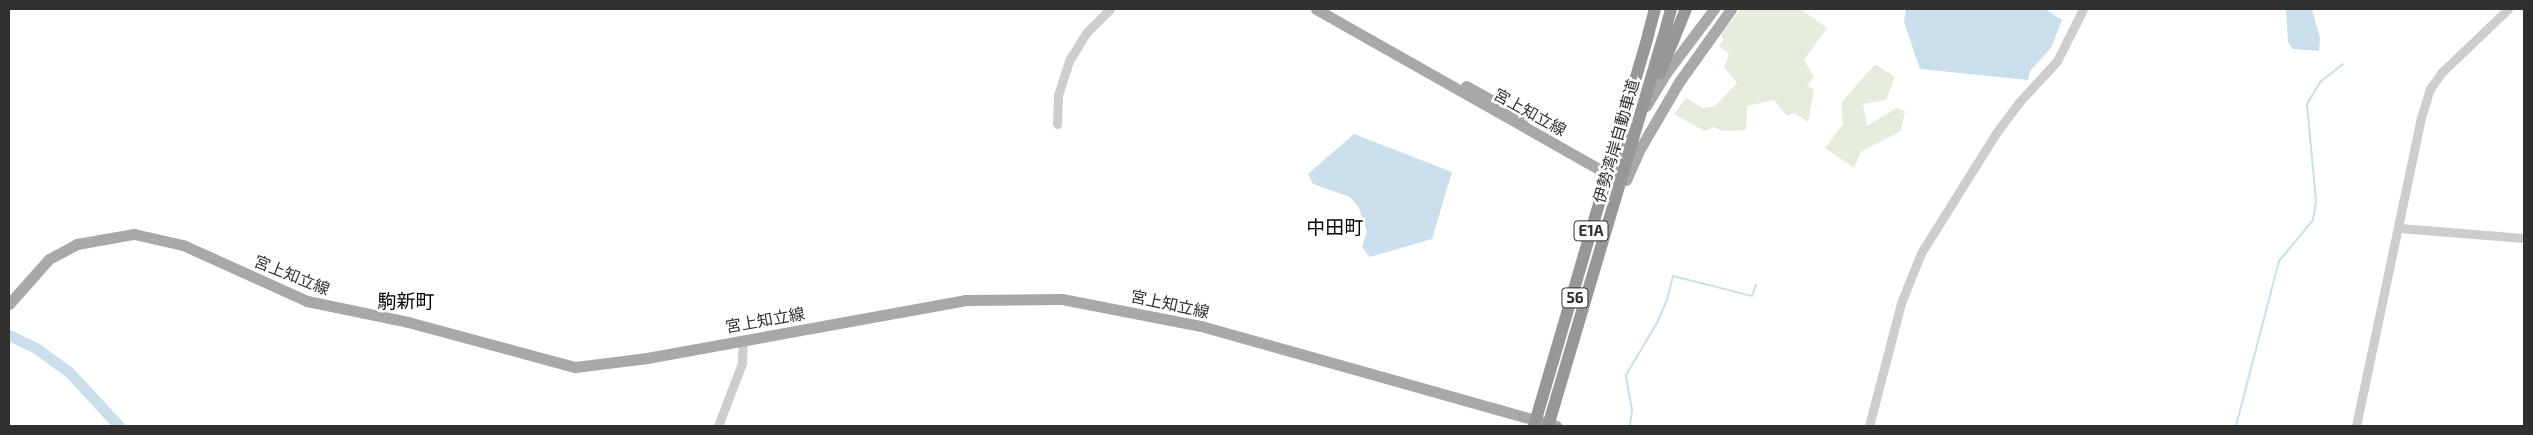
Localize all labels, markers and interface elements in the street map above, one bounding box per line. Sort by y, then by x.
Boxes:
street label: 伊勢湾岸自動車道 [1589,77,1643,205]
street label: 宮上知立線 [1490,84,1570,140]
district label: 中田町 [1307,216,1363,238]
road number: E1A [1574,218,1608,244]
street label: 宮上知立線 [251,251,333,299]
street label: 宮上知立線 [1129,286,1211,322]
road number: 56 [1561,286,1589,310]
district label: 駒新町 [378,290,434,312]
street label: 宮上知立線 [724,304,806,336]

